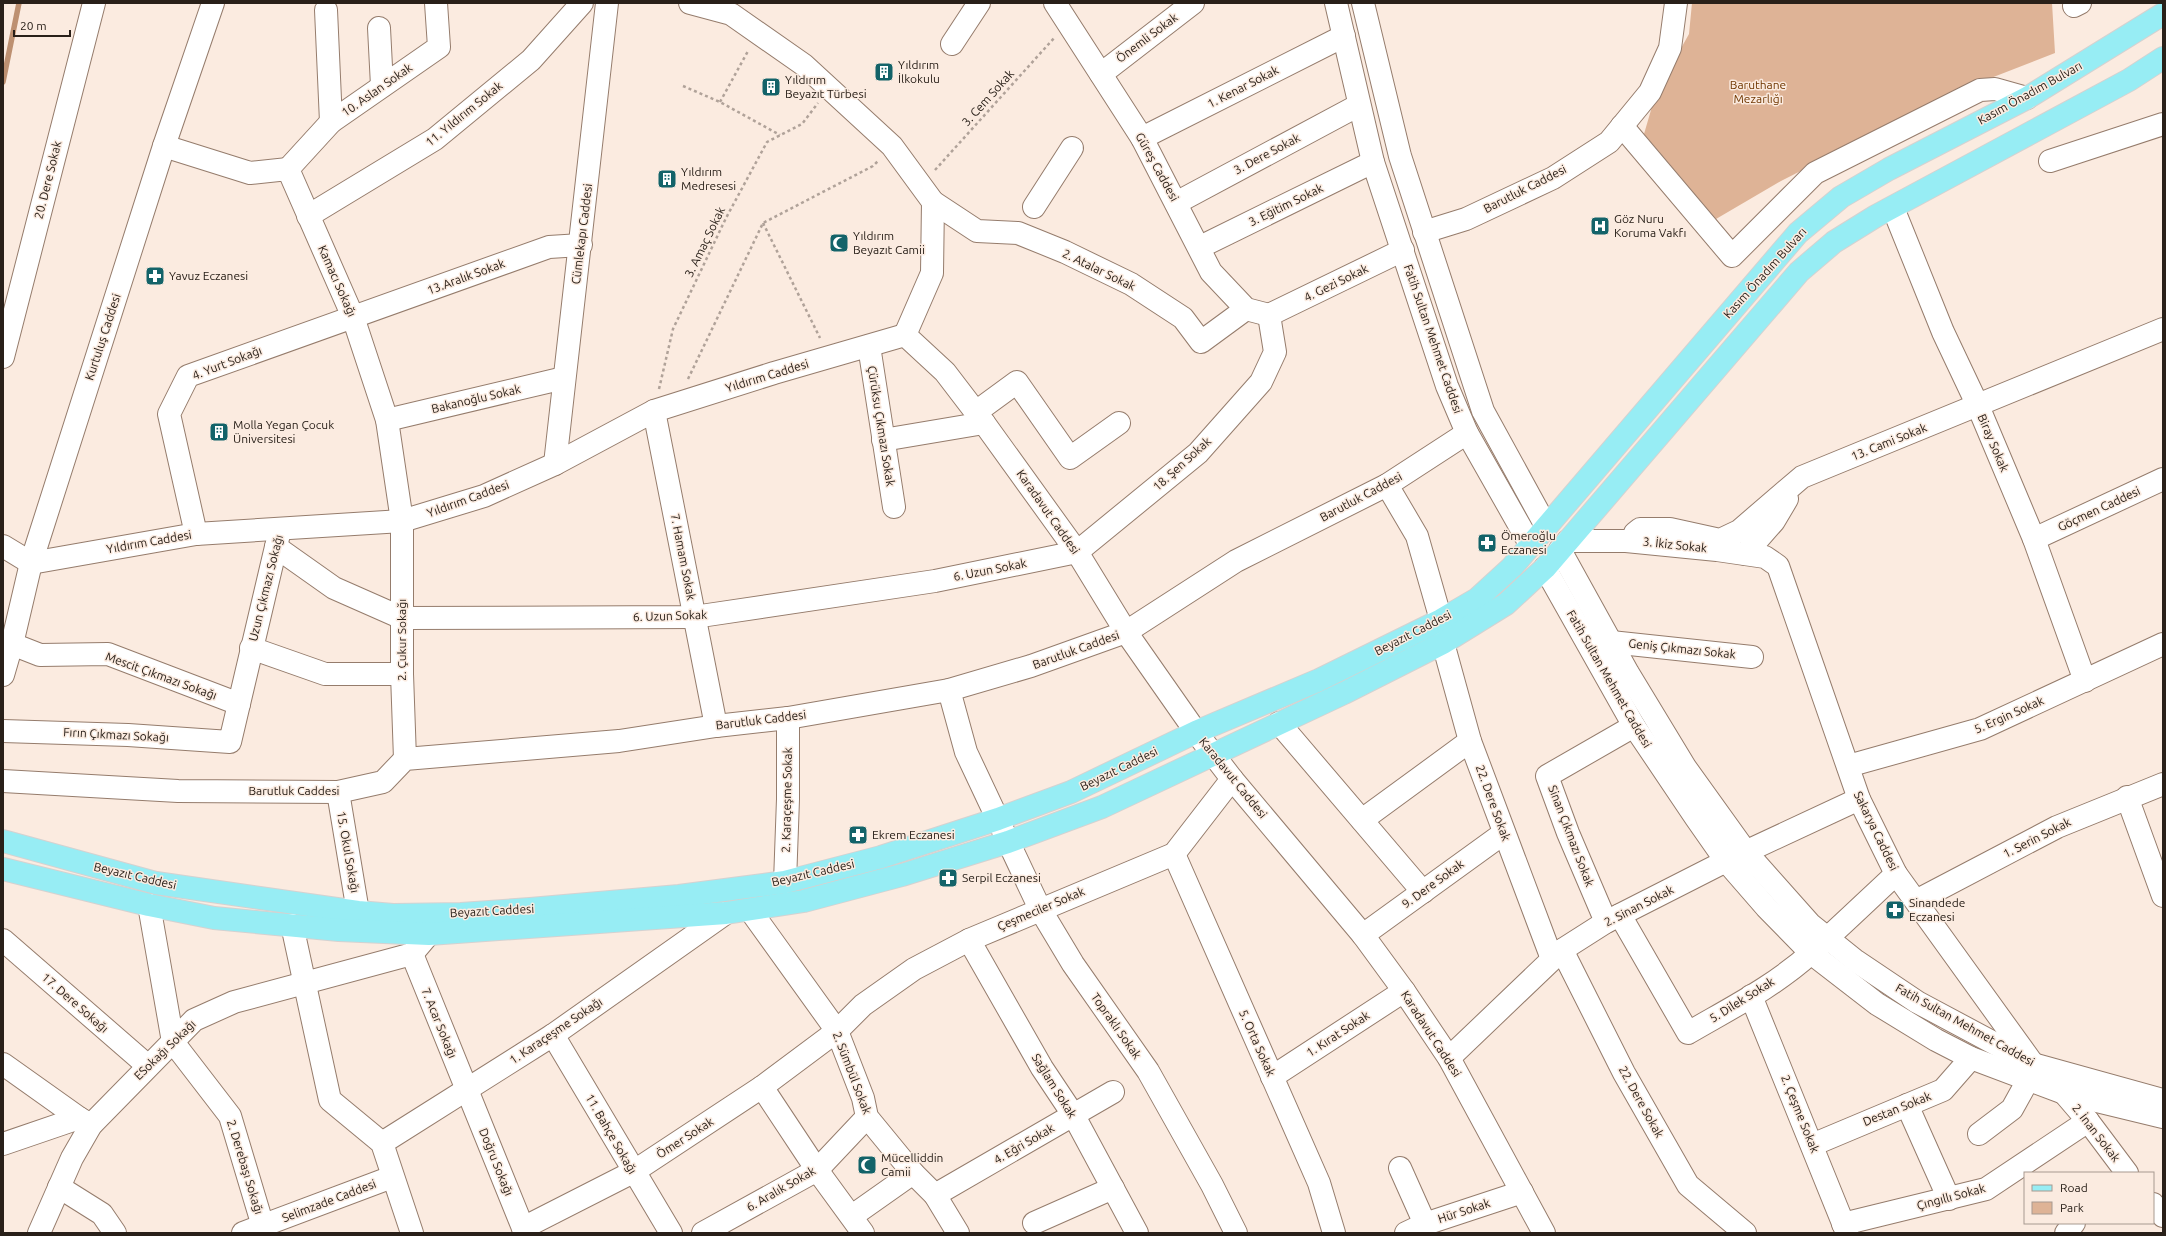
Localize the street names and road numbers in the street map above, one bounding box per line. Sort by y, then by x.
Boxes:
street label: Önemli Sokak [1113,10,1180,65]
street label: Kasım Önadım Bulvarı [1975,58,2084,127]
street label: 10. Aslan Sokak [339,60,414,119]
street label: 1. Kenar Sokak [1205,63,1281,110]
street label: 3. Cem Sokak [959,67,1016,128]
street label: 11. Yıldırım Sokak [423,79,505,148]
street label: Güreş Caddesi [1133,130,1182,203]
street label: 3. Dere Sokak [1231,131,1302,176]
street label: 20. Dere Sokak [32,140,63,220]
street label: Barutluk Caddesi [1481,162,1568,215]
street label: 3. Eğitim Sokak [1246,181,1325,228]
street label: Cümlekapı Caddesi [569,183,594,285]
street label: 3. Amaç Sokak [682,204,727,279]
street label: Kasım Önadım Bulvarı [1721,225,1809,321]
street label: Kamacı Sokağı [316,243,359,318]
street label: 2. Atalar Sokak [1061,246,1138,293]
street label: 13.Aralık Sokak [425,256,506,297]
street label: 4. Gezi Sokak [1302,261,1370,304]
street label: Fatih Sultan Mehmet Caddesi [1402,263,1465,415]
street label: Kurtuluş Caddesi [82,292,123,382]
street label: 4. Yurt Sokağı [190,343,263,382]
street label: Yıldırım Caddesi [724,357,810,394]
street label: Çürüksu Çıkmazı Sokak [866,365,897,487]
street label: Bakanoğlu Sokak [430,382,522,415]
street label: Biray Sokak [1975,412,2011,474]
street label: 13. Cami Sokak [1849,420,1929,463]
street label: 18. Şen Sokak [1150,434,1213,493]
street label: Karadavut Caddesi [1014,467,1082,556]
street label: Barutluk Caddesi [1318,469,1404,524]
street label: Yıldırım Caddesi [425,478,511,519]
street label: Göçmen Caddesi [2055,484,2142,533]
street label: 7. Hamam Sokak [669,512,698,601]
street label: Yıldırım Caddesi [105,528,193,555]
street label: Uzun Çıkmazı Sokağı [246,533,285,643]
street label: 3. İkiz Sokak [1642,535,1708,554]
street label: 6. Uzun Sokak [952,556,1028,583]
street label: 2. Çukur Sokağı [395,599,408,681]
street label: 6. Uzun Sokak [633,608,707,623]
street label: Beyazıt Caddesi [1372,608,1453,658]
street label: Fatih Sultan Mehmet Caddesi [1565,608,1654,750]
street label: Barutluk Caddesi [1031,628,1121,671]
street label: Geniş Çıkmazı Sokak [1628,636,1736,661]
street label: Mescit Çıkmazı Sokağı [104,649,219,702]
street label: 5. Ergin Sokak [1972,693,2046,736]
street label: Barutluk Caddesi [715,707,807,732]
street label: Fırın Çıkmazı Sokağı [63,725,169,744]
street label: Karadavut Caddesi [1197,735,1270,821]
street label: Beyazıt Caddesi [1078,744,1160,793]
street label: 2. Karaçeşme Sokak [779,747,794,853]
street label: 22. Dere Sokak [1474,763,1513,843]
street label: Sinan Çıkmazı Sokak [1546,783,1597,888]
street label: Barutluk Caddesi [248,784,340,797]
street label: Sakarya Caddesi [1852,789,1901,873]
street label: 15. Okul Sokağı [335,810,362,894]
street label: 1. Serin Sokak [2001,815,2073,860]
street label: Beyazıt Caddesi [770,857,856,888]
street label: 9. Dere Sokak [1399,857,1466,910]
street label: Beyazıt Caddesi [93,860,178,891]
street label: 2. Sinan Sokak [1602,883,1676,929]
street label: Çeşmeciler Sokak [995,884,1086,933]
street label: Beyazıt Caddesi [449,902,535,919]
street label: 17. Dere Sokağı [40,970,111,1035]
street label: 5. Dilek Sokak [1707,974,1777,1025]
street label: Fatih Sultan Mehmet Caddesi [1894,981,2037,1068]
street label: 7. Acar Sokağı [419,986,459,1060]
street label: Karadavut Caddesi [1399,988,1464,1079]
street label: Topraklı Sokak [1089,990,1144,1061]
street label: 1. Karaçeşme Sokağı [507,995,605,1066]
street label: 5. Orta Sokak [1237,1007,1278,1078]
street label: 1. Kırat Sokak [1304,1008,1372,1059]
street label: ESokağı Sokağı [131,1017,198,1082]
street label: 2. Sümbül Sokak [831,1030,874,1116]
street label: Sağlam Sokak [1029,1051,1079,1120]
street label: 22. Dere Sokak [1616,1064,1666,1140]
street label: 2. Çeşme Sokak [1779,1073,1822,1155]
street label: Destan Sokak [1861,1089,1933,1128]
street label: 11. Bahçe Sokağı [583,1091,640,1176]
street label: 2. İnan Sokak [2070,1101,2123,1164]
street label: Ömer Sokak [654,1114,716,1161]
street label: 2. Derebaşı Sokağı [225,1118,266,1216]
street label: 4. Eğri Sokak [991,1121,1056,1166]
street label: Doğru Sokağı [477,1126,516,1198]
street label: 6. Aralık Sokak [744,1164,818,1214]
street label: Selimzade Caddesi [280,1177,378,1224]
street label: Çıngıllı Sokak [1915,1181,1987,1212]
street label: Hür Sokak [1436,1196,1492,1225]

